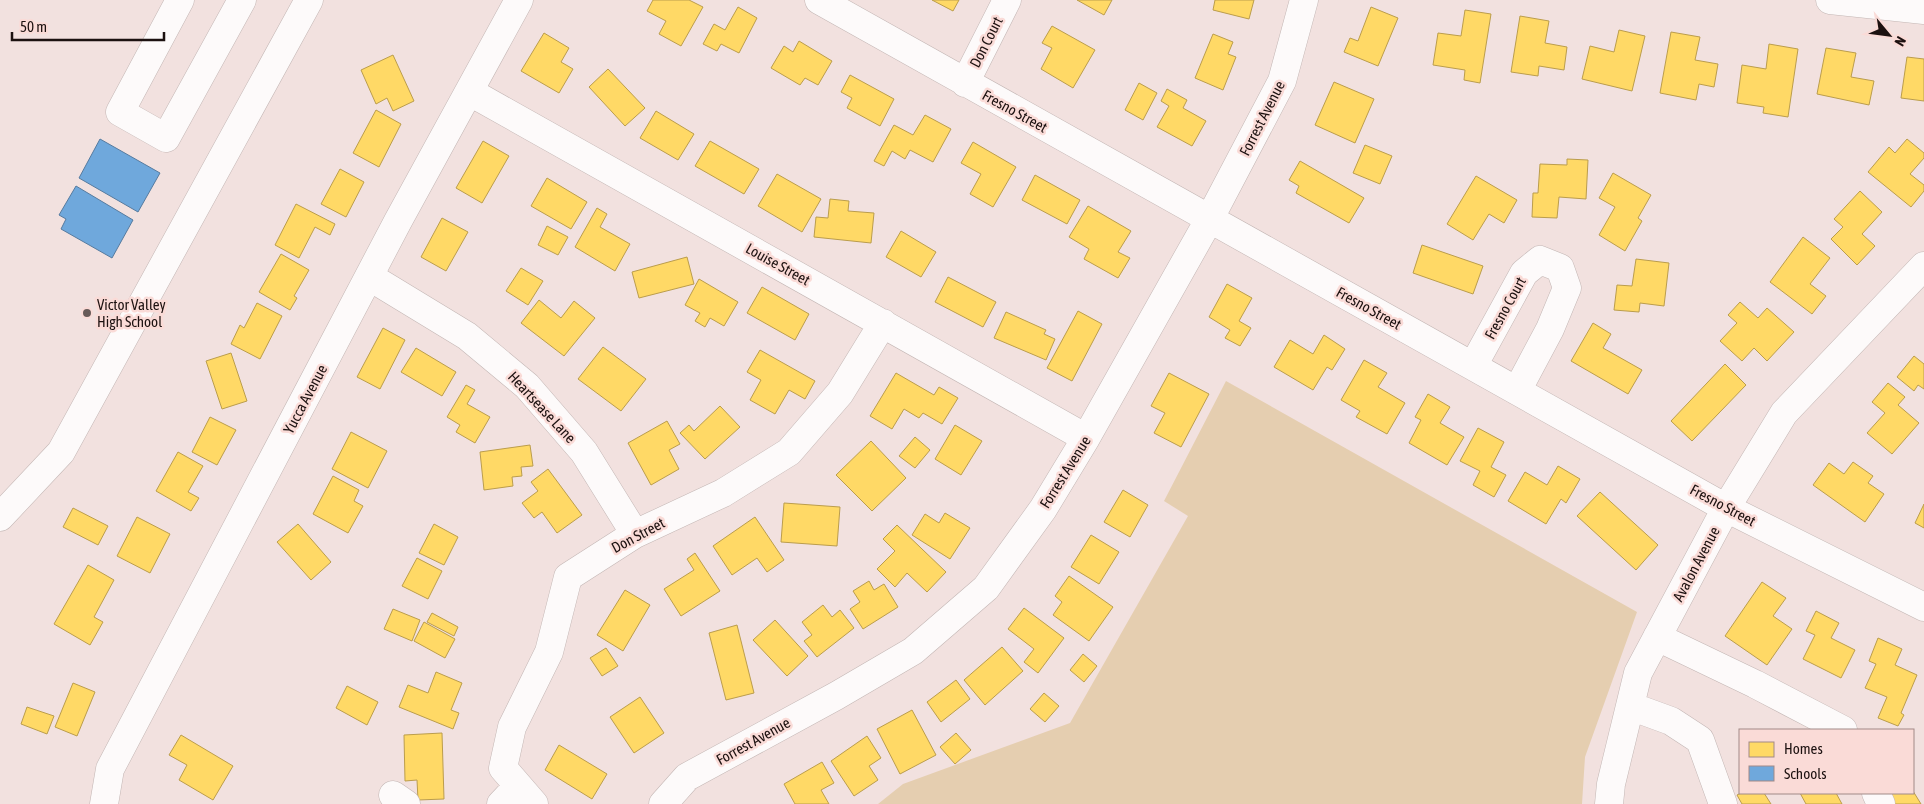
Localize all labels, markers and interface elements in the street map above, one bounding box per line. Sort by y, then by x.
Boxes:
scale bar [12,10,165,42]
north arrow [1864,10,1914,60]
street label: Don Court [966,14,1006,70]
text: 50 m [20,18,47,35]
text: N [1891,34,1909,49]
street label: Forrest Avenue [1236,78,1288,158]
street label: Fresno Street [980,86,1050,136]
street label: Louise Street [743,239,813,289]
street label: Fresno Court [1481,274,1529,342]
street label: Fresno Street [1334,283,1404,333]
place label: Victor Valley High School [97,296,166,330]
marker: Victor Valley High School [81,307,93,319]
street label: Yucca Avenue [280,361,330,436]
street label: Heartsease Lane [505,368,579,446]
street label: Forrest Avenue [1036,433,1094,511]
street label: Fresno Street [1687,481,1759,529]
street label: Don Street [609,514,667,556]
street label: Avalon Avenue [1669,524,1723,604]
street label: Forrest Avenue [713,714,793,768]
legend [1739,729,1914,794]
text: Homes [1784,740,1823,757]
text: Schools [1784,765,1827,782]

